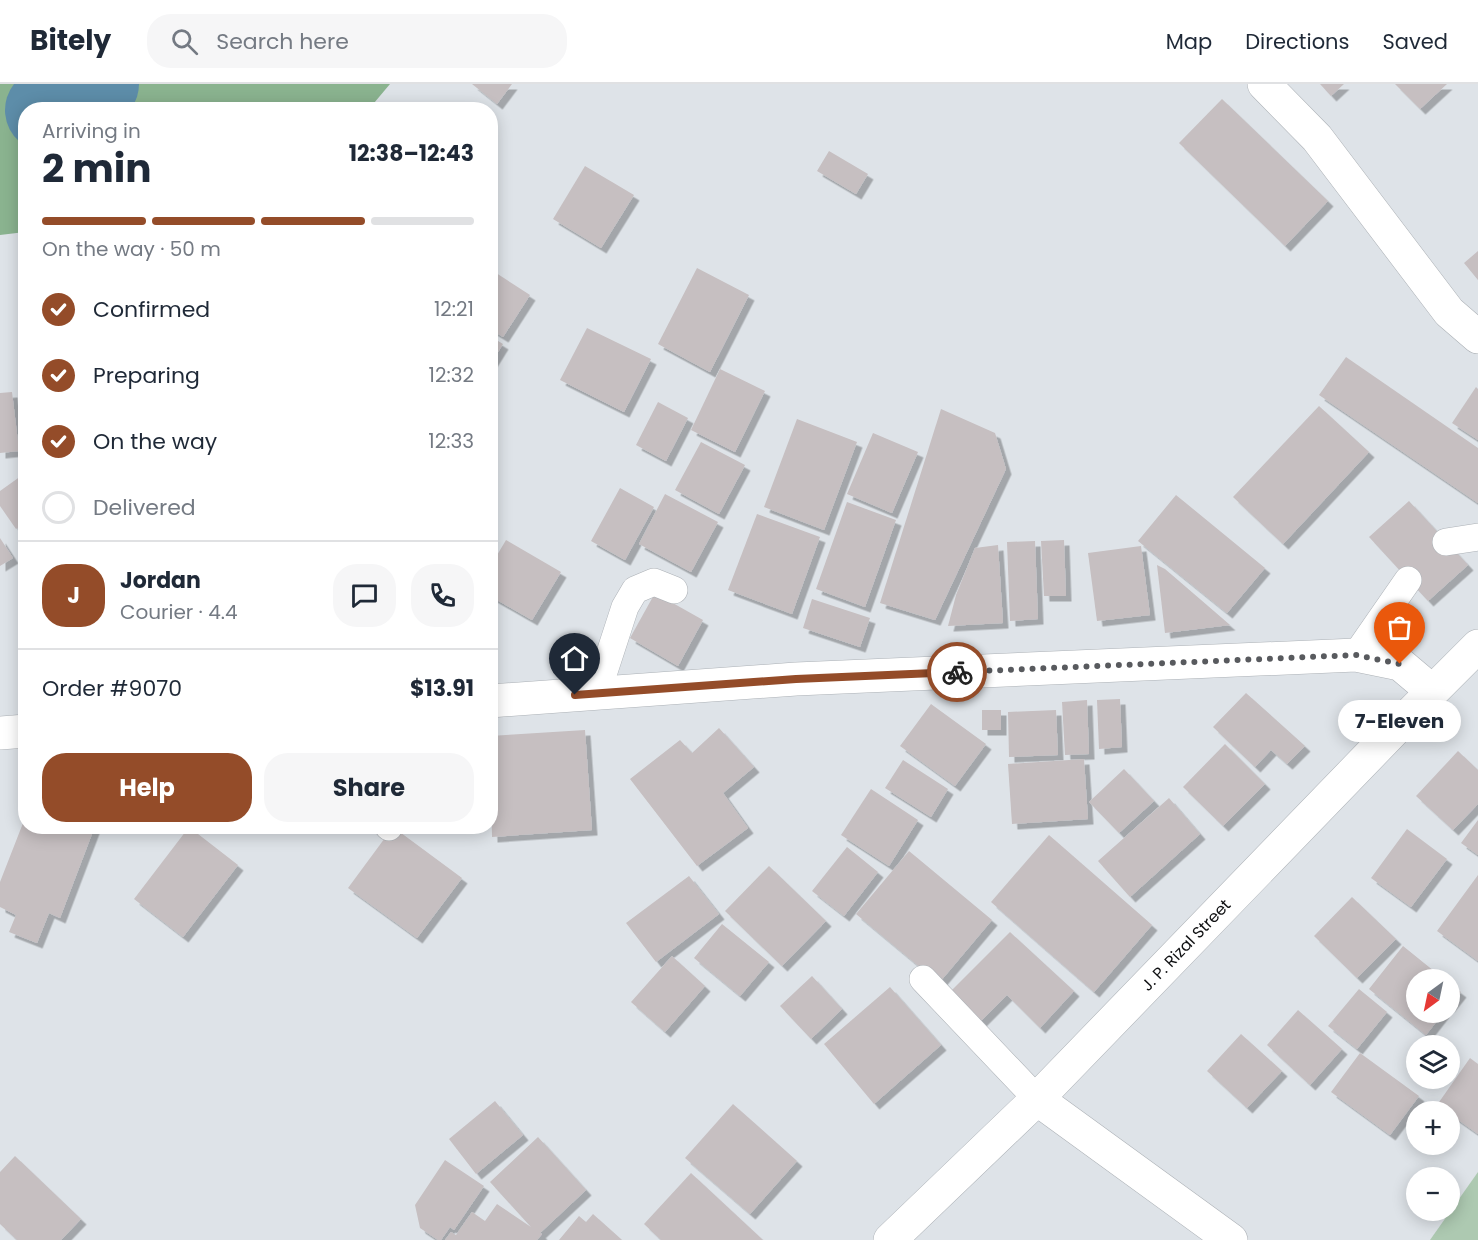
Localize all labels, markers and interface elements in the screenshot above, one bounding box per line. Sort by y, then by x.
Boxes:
search box [147,14,567,68]
text: Bitely [30,21,111,60]
icon: search [168,25,201,58]
text: Search here [216,26,349,57]
text: Map [1166,27,1212,56]
text: Directions [1245,27,1349,56]
text: Saved [1382,27,1448,56]
text: Arriving in [42,117,141,145]
text: 12:38–12:43 [349,138,474,169]
text: 2 min [42,141,152,196]
text: On the way · 50 m [42,235,221,263]
icon: check [42,293,75,326]
text: Confirmed [93,294,210,325]
text: 12:21 [434,295,474,323]
icon: check [42,359,75,392]
text: Preparing [93,360,200,391]
text: 12:32 [429,361,474,389]
icon: check [42,425,75,458]
text: On the way [93,426,217,457]
text: 12:33 [428,427,474,455]
text: Delivered [93,492,196,523]
button: chat [333,564,396,627]
button: phone [411,564,474,627]
text: Jordan [120,565,201,596]
text: J [67,580,80,611]
text: Courier · 4.4 [120,598,238,626]
pin [1374,602,1425,664]
icon: bag [1383,611,1416,644]
pin [549,633,600,695]
icon: home [558,642,591,675]
courier [927,642,987,702]
icon: bike [941,656,974,689]
text: Order #9070 [42,673,182,704]
text: $13.91 [410,673,474,704]
callout: 7-Eleven [1338,700,1462,742]
text: 7-Eleven [1355,707,1444,735]
button: Help [42,753,252,822]
button: Share [264,753,474,822]
street label: J. P. Rizal Street [1136,894,1236,996]
north arrow [1406,969,1460,1023]
map controls [1406,969,1460,1221]
button: layers [1406,1035,1460,1089]
button: + [1406,1101,1460,1155]
button: − [1406,1167,1460,1221]

